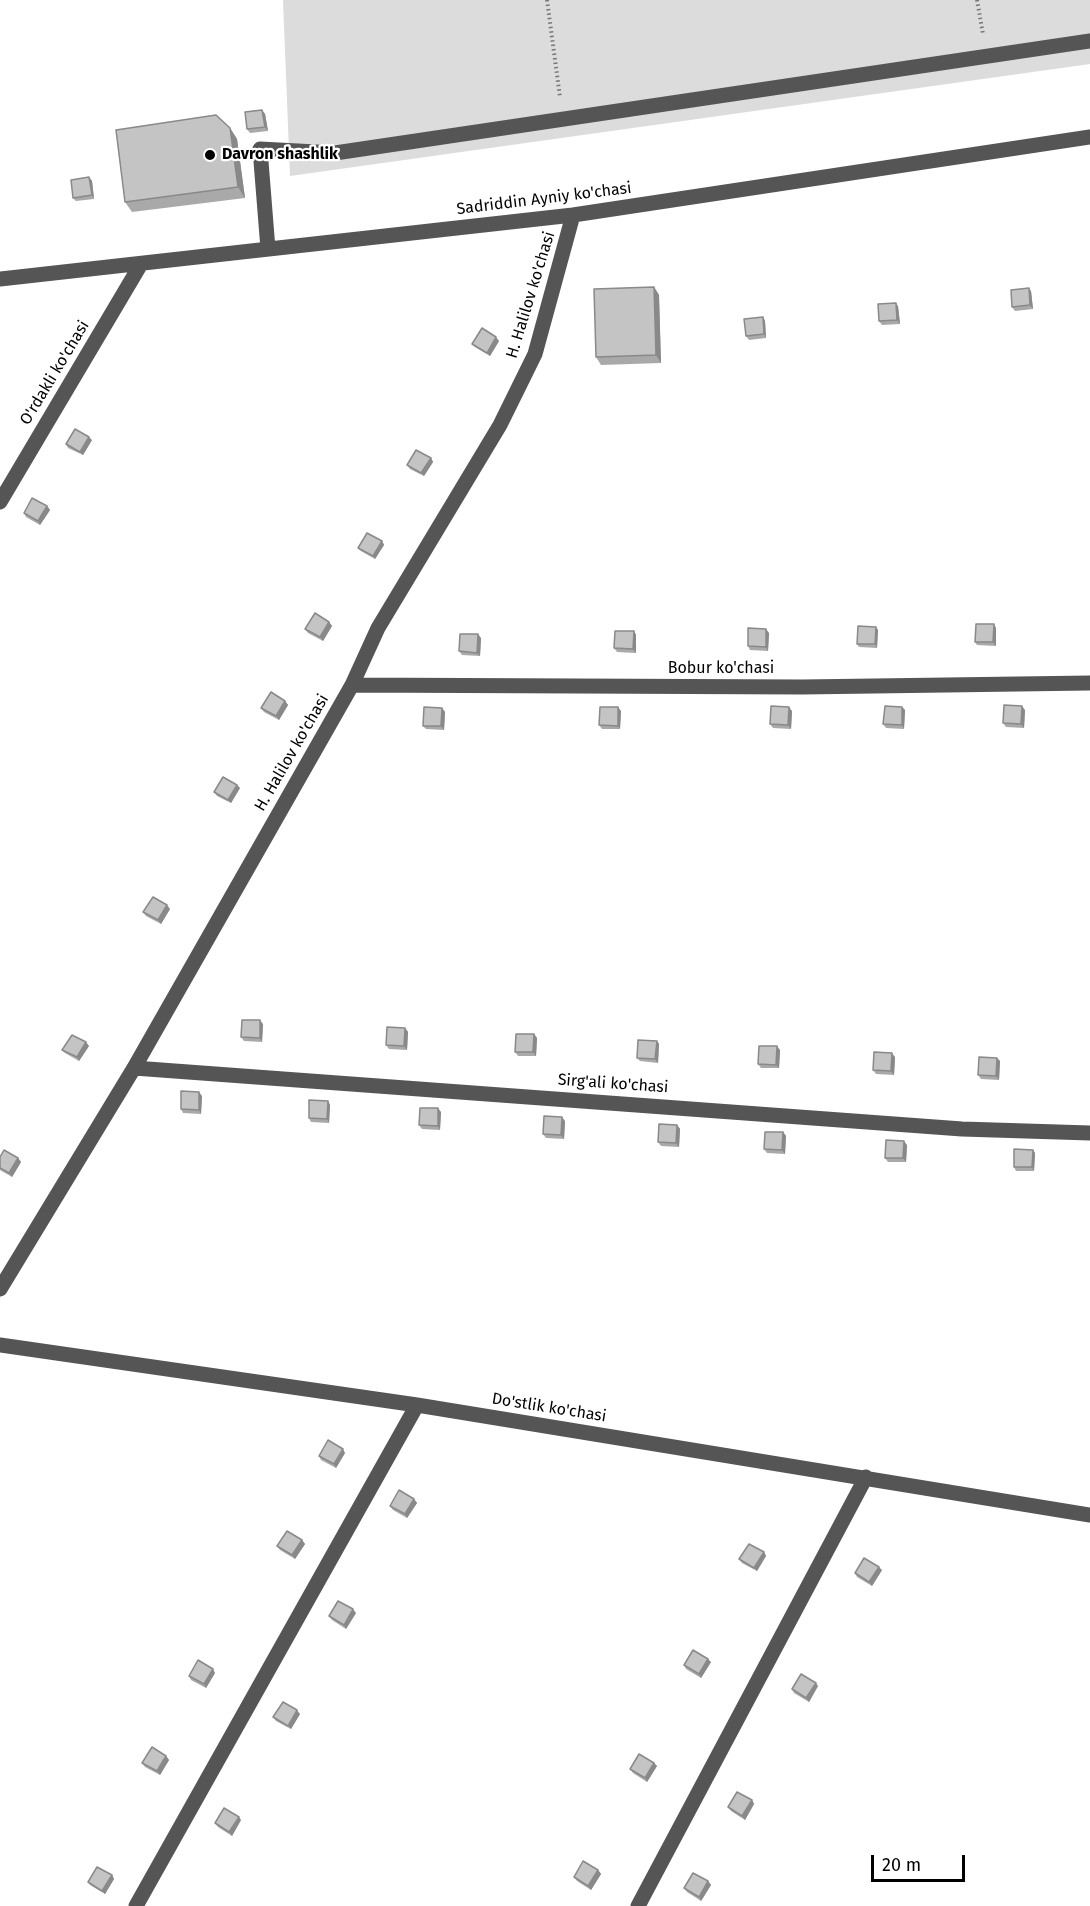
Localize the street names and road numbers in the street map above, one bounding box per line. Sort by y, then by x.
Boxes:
street label: Sadriddin Ayniy ko'chasi [455,179,633,219]
street label: H. Halilov ko'chasi [503,229,559,361]
street label: O'rdakli ko'chasi [16,317,94,429]
street label: Bobur ko'chasi [668,659,774,679]
street label: H. Halilov ko'chasi [251,691,333,815]
street label: Sirg'ali ko'chasi [557,1071,669,1097]
street label: Do'stlik ko'chasi [490,1389,608,1427]

